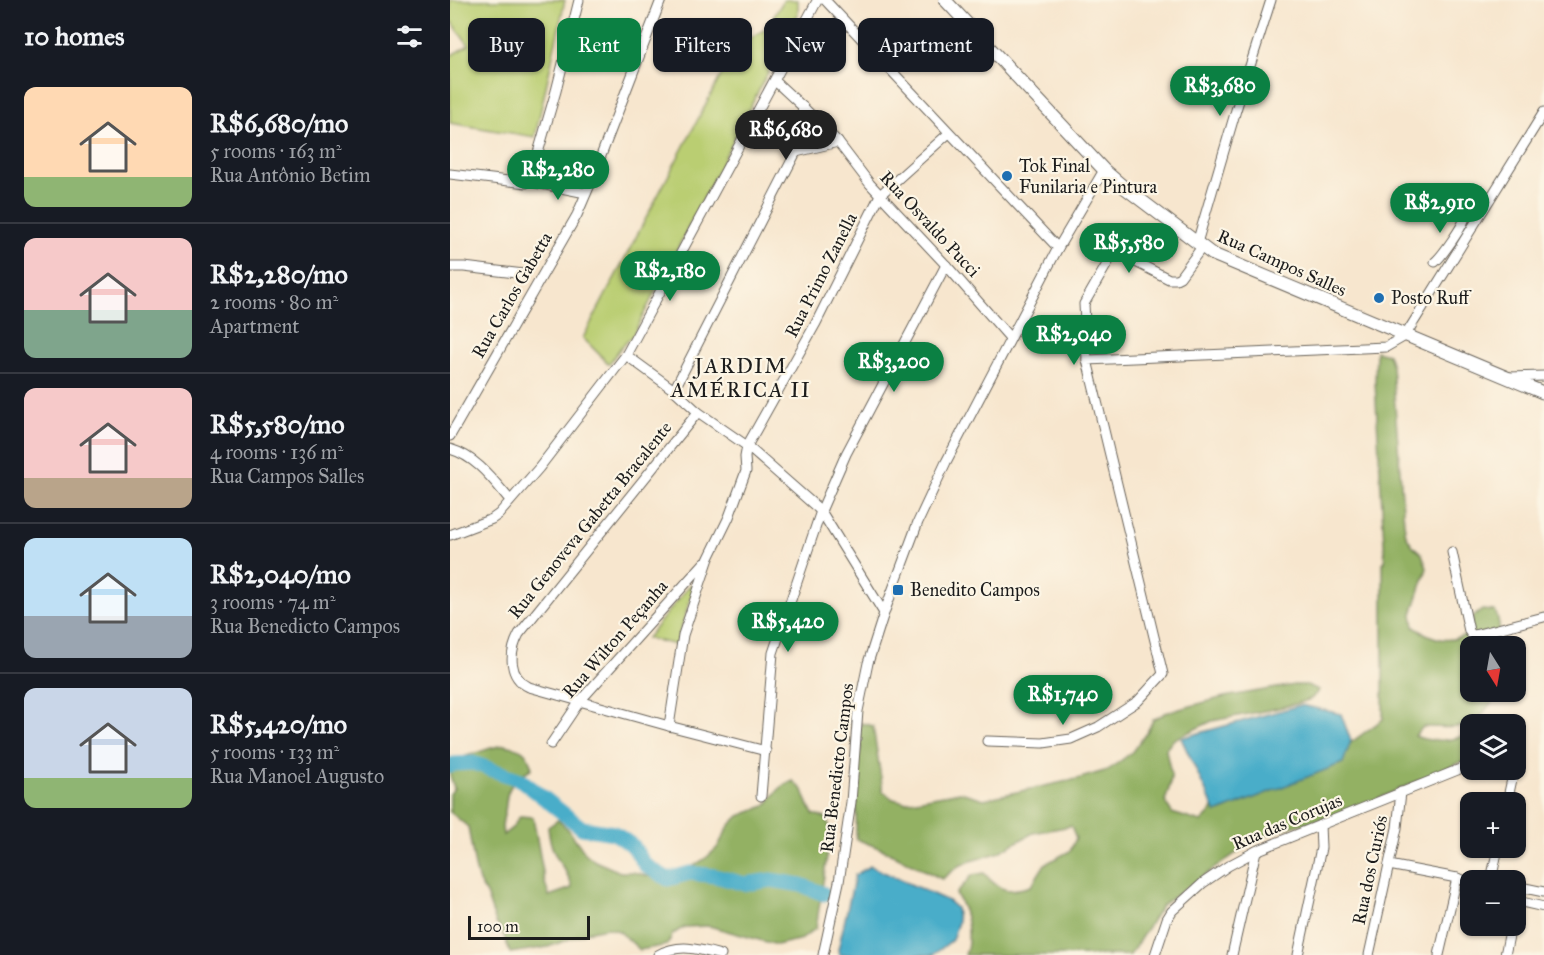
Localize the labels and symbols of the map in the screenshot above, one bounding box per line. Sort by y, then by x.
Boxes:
pin: R$3,680 [1165,66,1275,117]
pin: R$6,680 [731,110,841,161]
pin: R$2,280 [503,150,613,201]
place label: Tok Final Funilaria e Pintura [1019,155,1157,198]
street label: Rua Osvaldo Pucci [875,166,985,282]
marker: Tok Final Funilaria e Pintura [1000,169,1014,183]
pin: R$2,910 [1385,183,1495,234]
street label: Rua Primo Zanella [780,209,862,341]
pin: R$5,580 [1074,223,1184,274]
street label: Rua Campos Salles [1214,225,1350,301]
street label: Rua Carlos Gabetta [467,228,557,362]
pin: R$2,180 [615,251,725,302]
place label: Posto Ruff [1391,287,1472,309]
marker: Posto Ruff [1372,291,1386,305]
pin: R$2,040 [1019,315,1129,366]
pin: R$3,200 [839,342,949,393]
district label: JARDIM AMÉRICA II [670,353,811,403]
street label: Rua Genoveva Gabetta Bracalente [504,417,676,623]
street label: Rua Wilton Peçanha [558,575,673,703]
place label: Benedito Campos [910,579,1040,601]
marker: Benedito Campos [891,583,905,597]
pin: R$5,420 [733,602,843,653]
north arrow [1460,636,1526,702]
pin: R$1,740 [1008,675,1118,726]
street label: Rua Benedicto Campos [816,682,858,854]
street label: Rua das Corujas [1229,789,1345,855]
street label: Rua dos Curiós [1348,813,1392,927]
scale bar [468,913,590,940]

